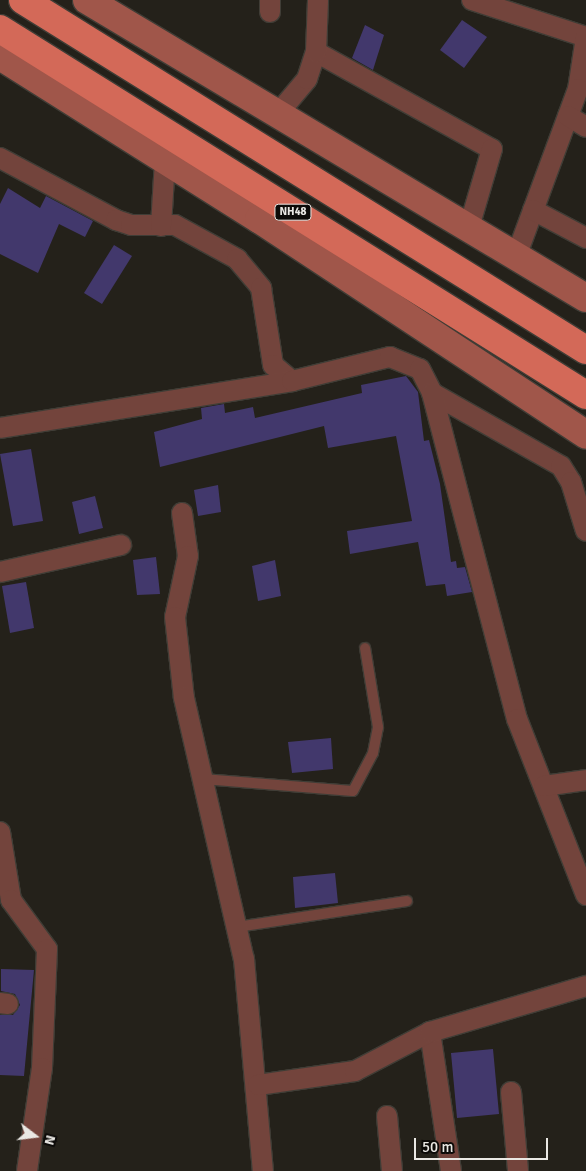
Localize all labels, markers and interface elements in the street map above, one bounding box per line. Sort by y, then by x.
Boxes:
road number: NH48 [274,203,312,220]
north arrow [10,1111,60,1161]
scale bar [416,1128,550,1160]
text: N [40,1133,59,1147]
text: 50 m [422,1138,453,1156]

